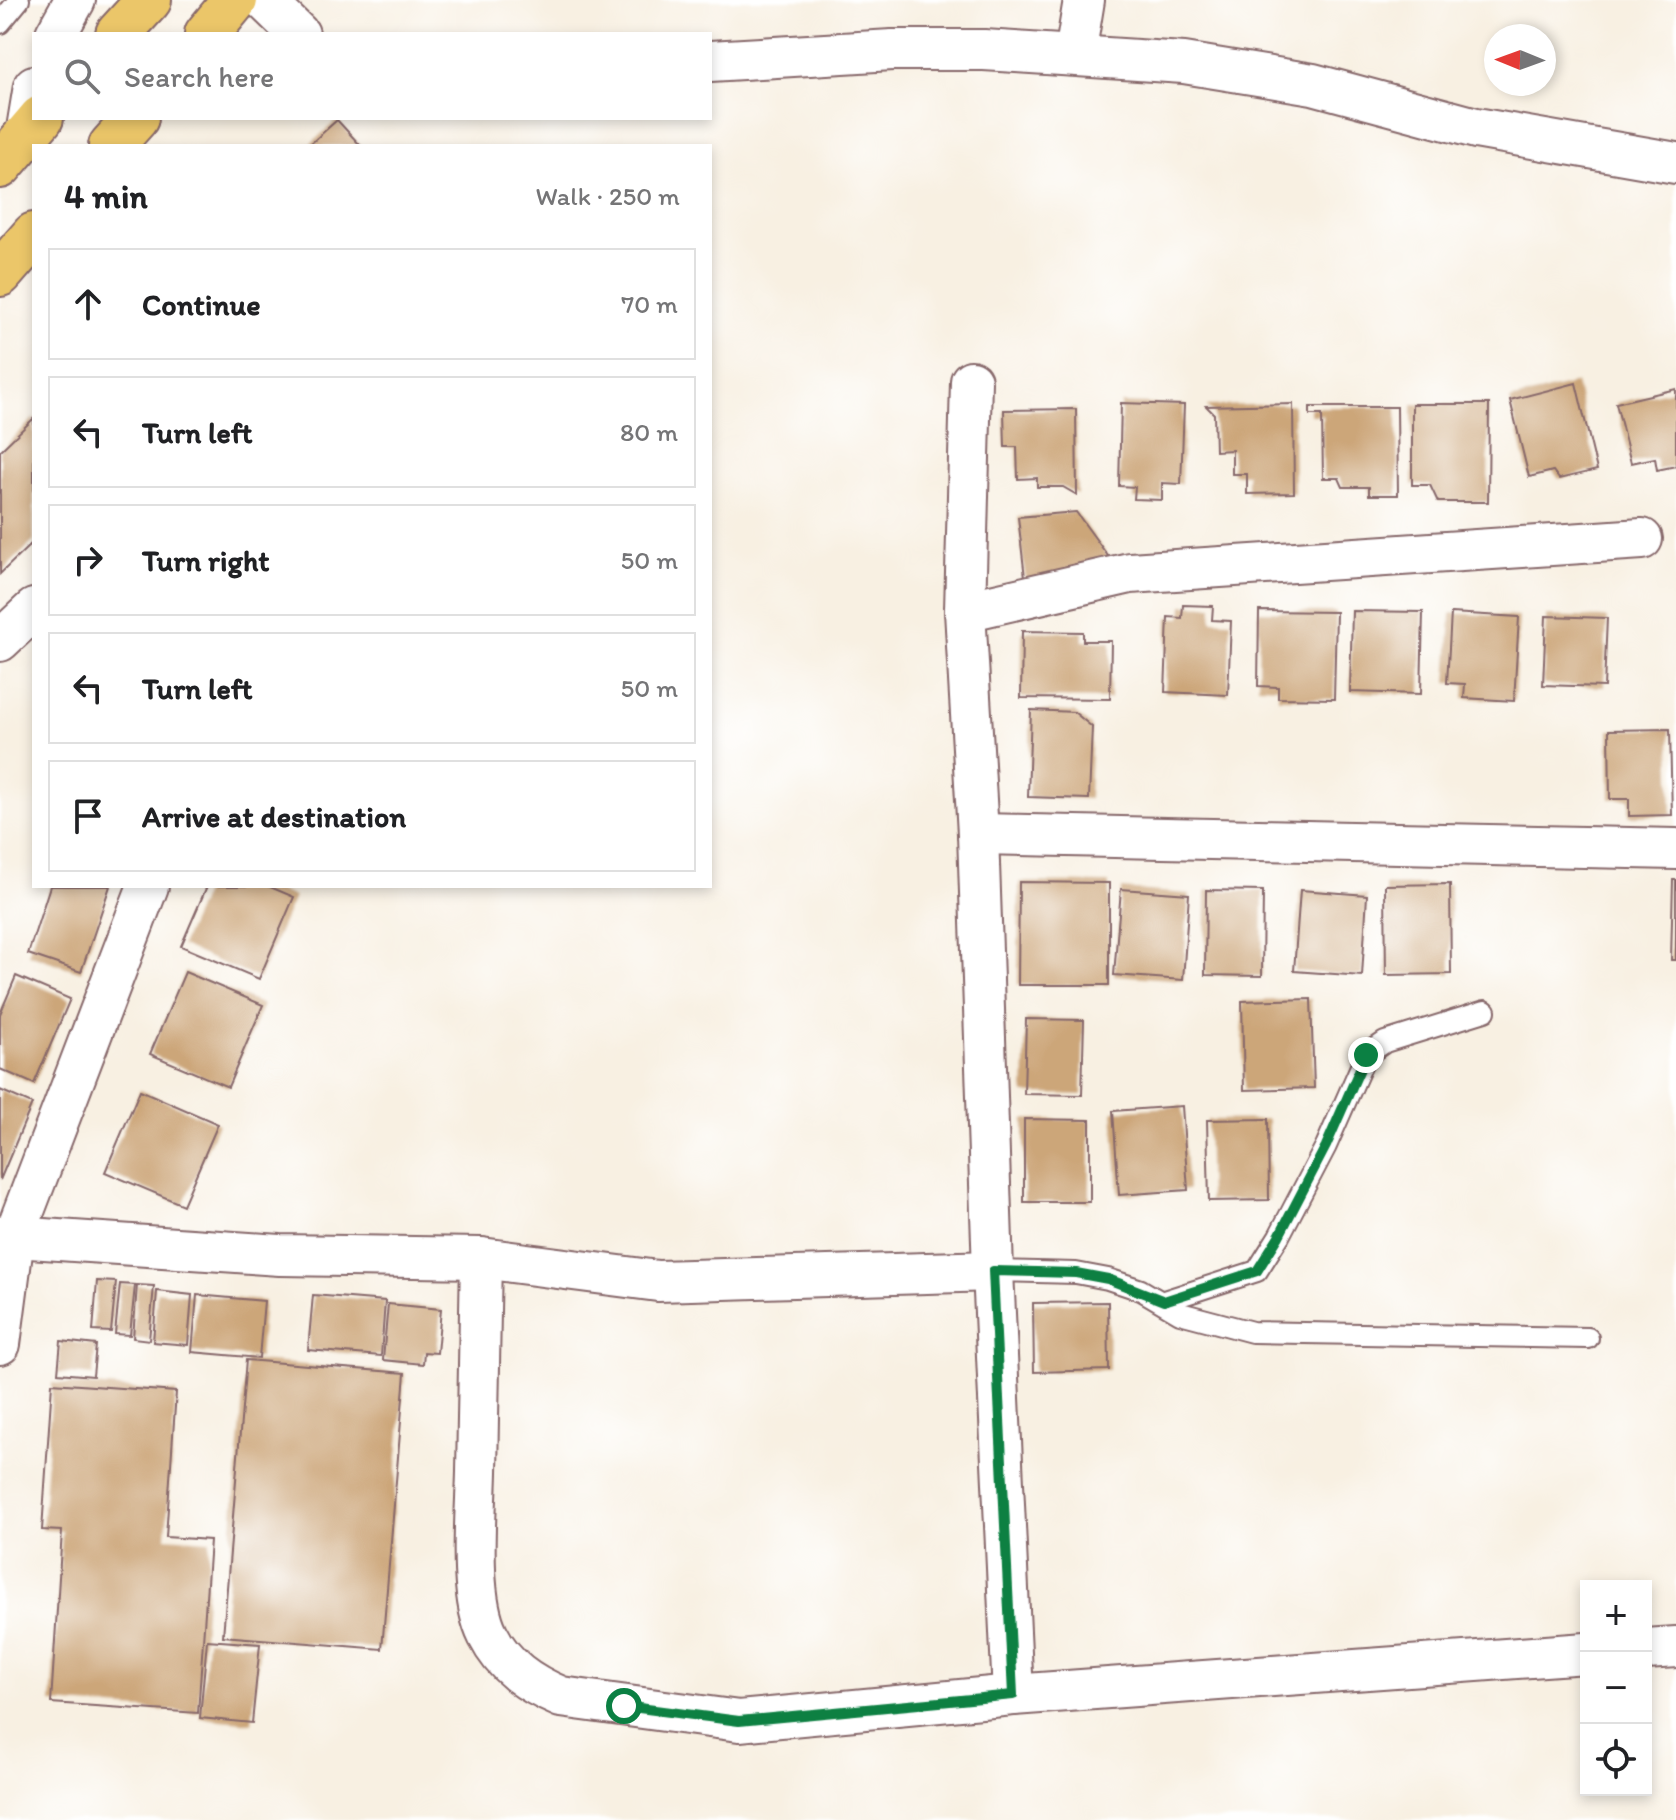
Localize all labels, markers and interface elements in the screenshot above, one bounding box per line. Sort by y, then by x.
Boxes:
north arrow [1484,24,1556,96]
search box [32,32,712,120]
icon: search [60,54,104,98]
text: Search here [124,58,274,95]
text: 4 min [64,176,148,217]
text: Walk · 250 m [536,180,680,212]
icon: ahead [66,282,110,326]
text: Continue [142,286,261,323]
text: 70 m [621,288,678,320]
icon: left [66,410,110,454]
text: Turn left [142,414,253,451]
text: 80 m [620,416,678,448]
icon: right [66,538,110,582]
text: Turn right [142,542,270,579]
text: 50 m [621,544,678,576]
icon: left [66,666,110,710]
text: Turn left [142,670,253,707]
text: 50 m [621,672,678,704]
icon: arrive [66,794,110,838]
text: Arrive at destination [142,798,406,835]
route end [1348,1037,1384,1073]
map controls [1580,1580,1652,1796]
button: + [1580,1580,1652,1652]
button: − [1580,1652,1652,1724]
route start [606,1688,642,1724]
button: locate [1580,1724,1652,1796]

